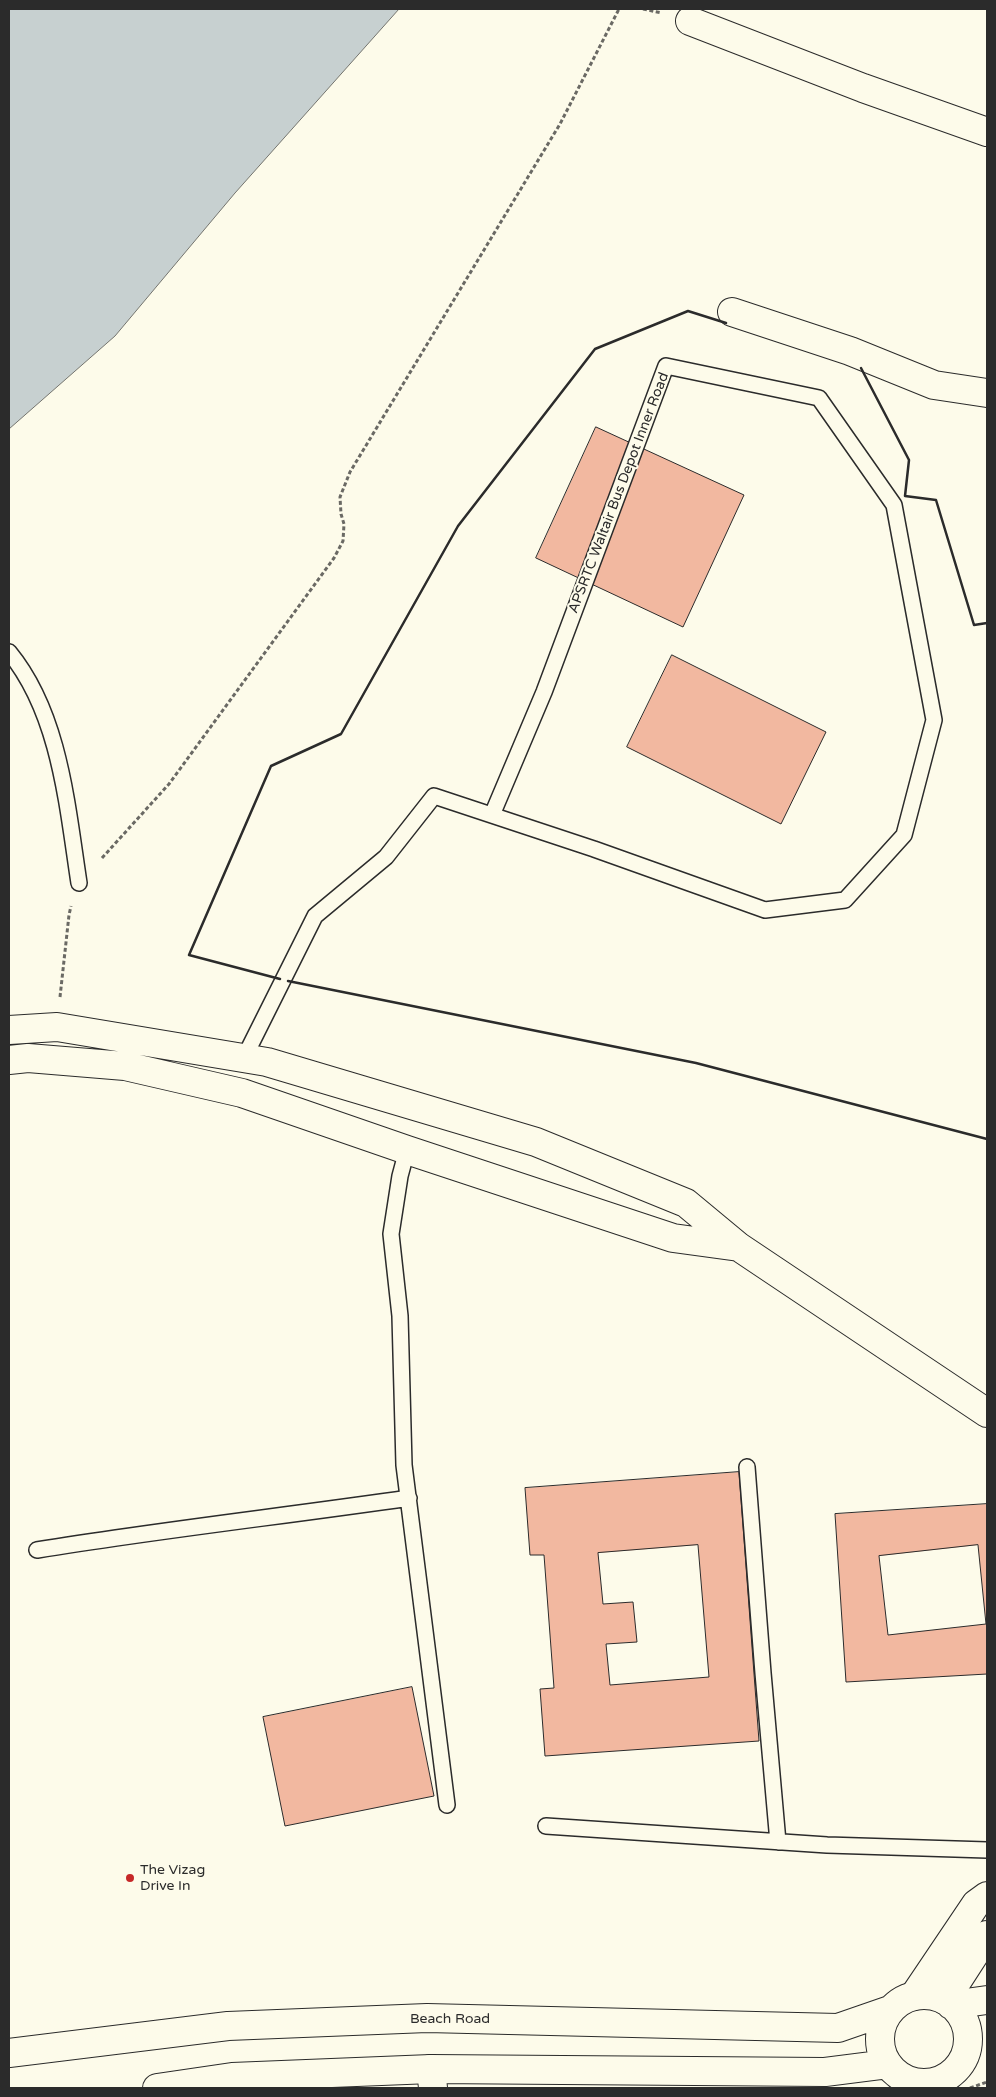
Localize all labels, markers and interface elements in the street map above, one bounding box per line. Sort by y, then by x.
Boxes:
street label: APSRTC Waltair Bus Depot Inner Road [565,370,673,616]
place label: The Vizag Drive In [140,1862,205,1894]
marker: The Vizag Drive In [124,1872,136,1884]
street label: Beach Road [410,2011,490,2027]

